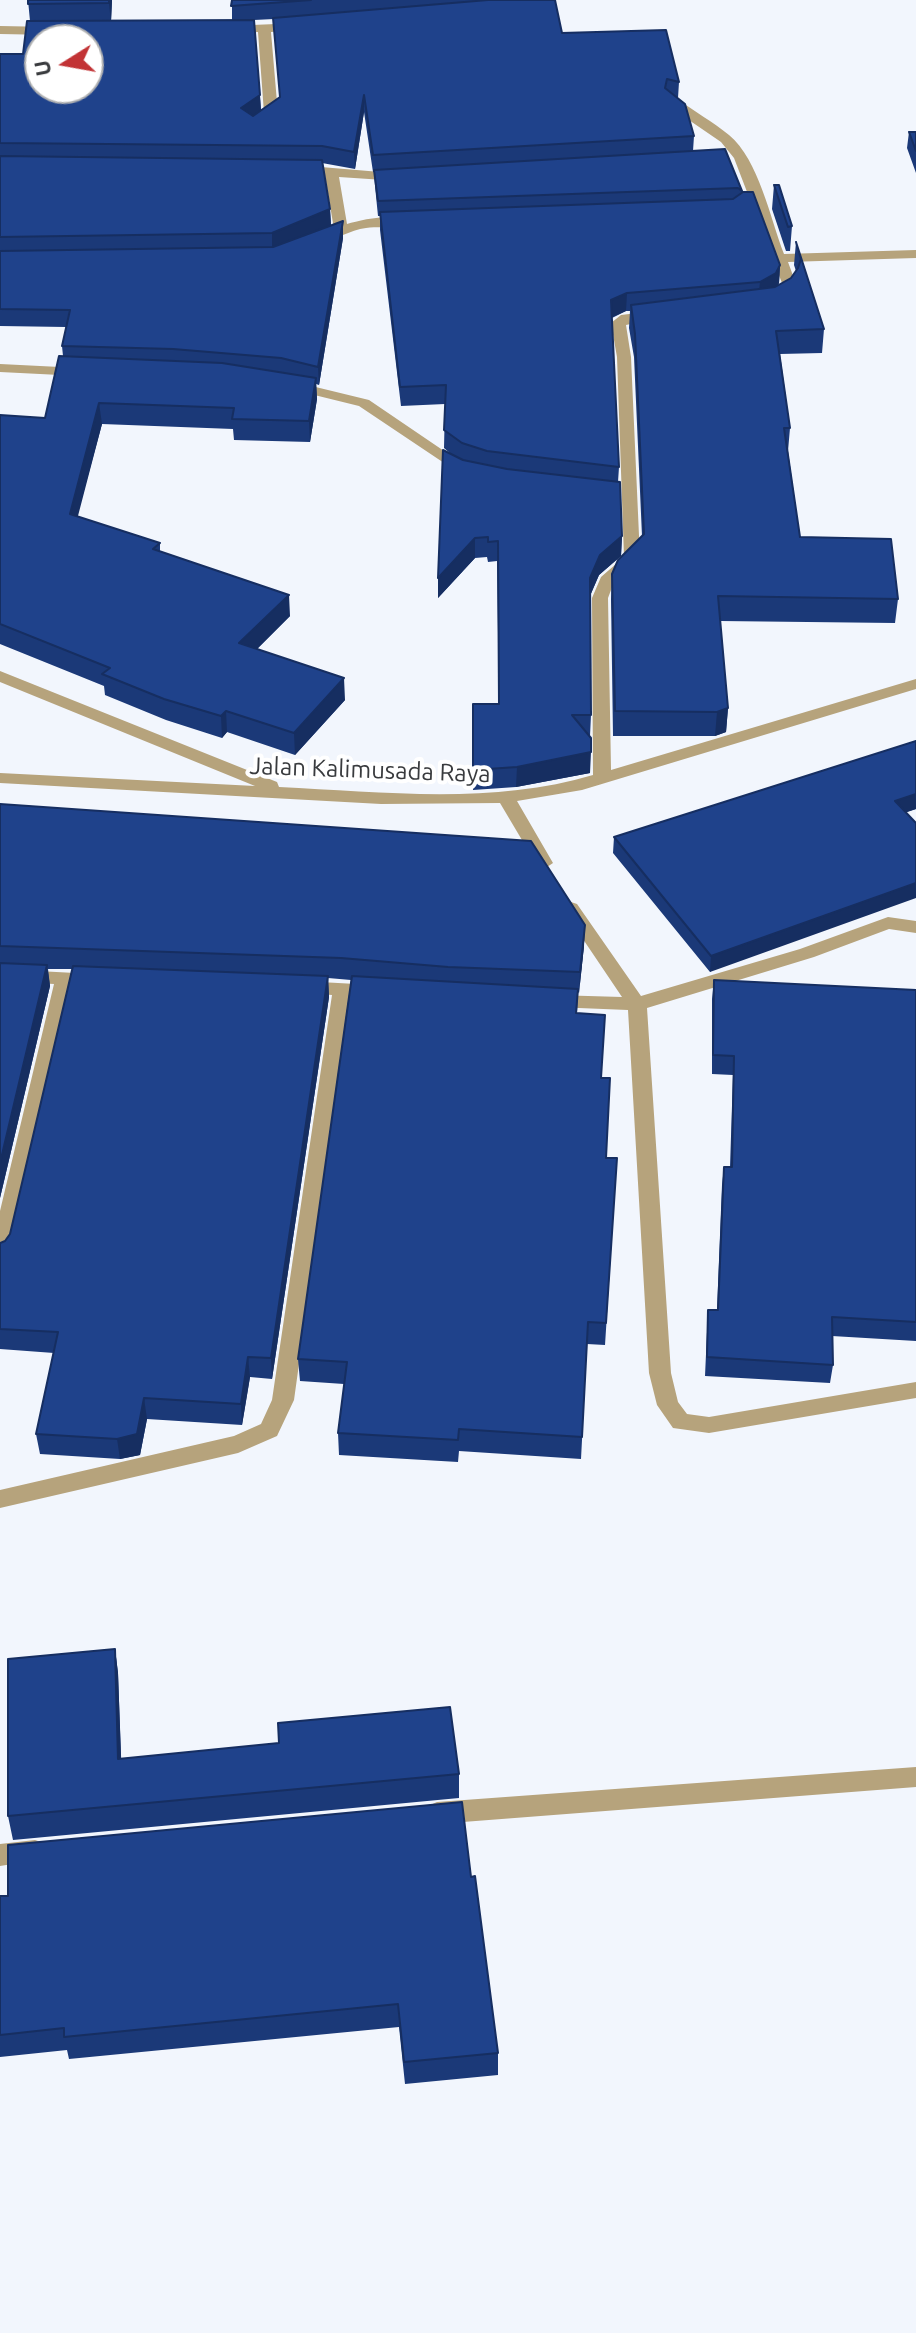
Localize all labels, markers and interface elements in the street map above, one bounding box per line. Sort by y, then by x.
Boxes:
north arrow [24,24,104,104]
text: U [28,58,56,78]
street label: Jalan Kalimusada Raya [249,751,491,789]

